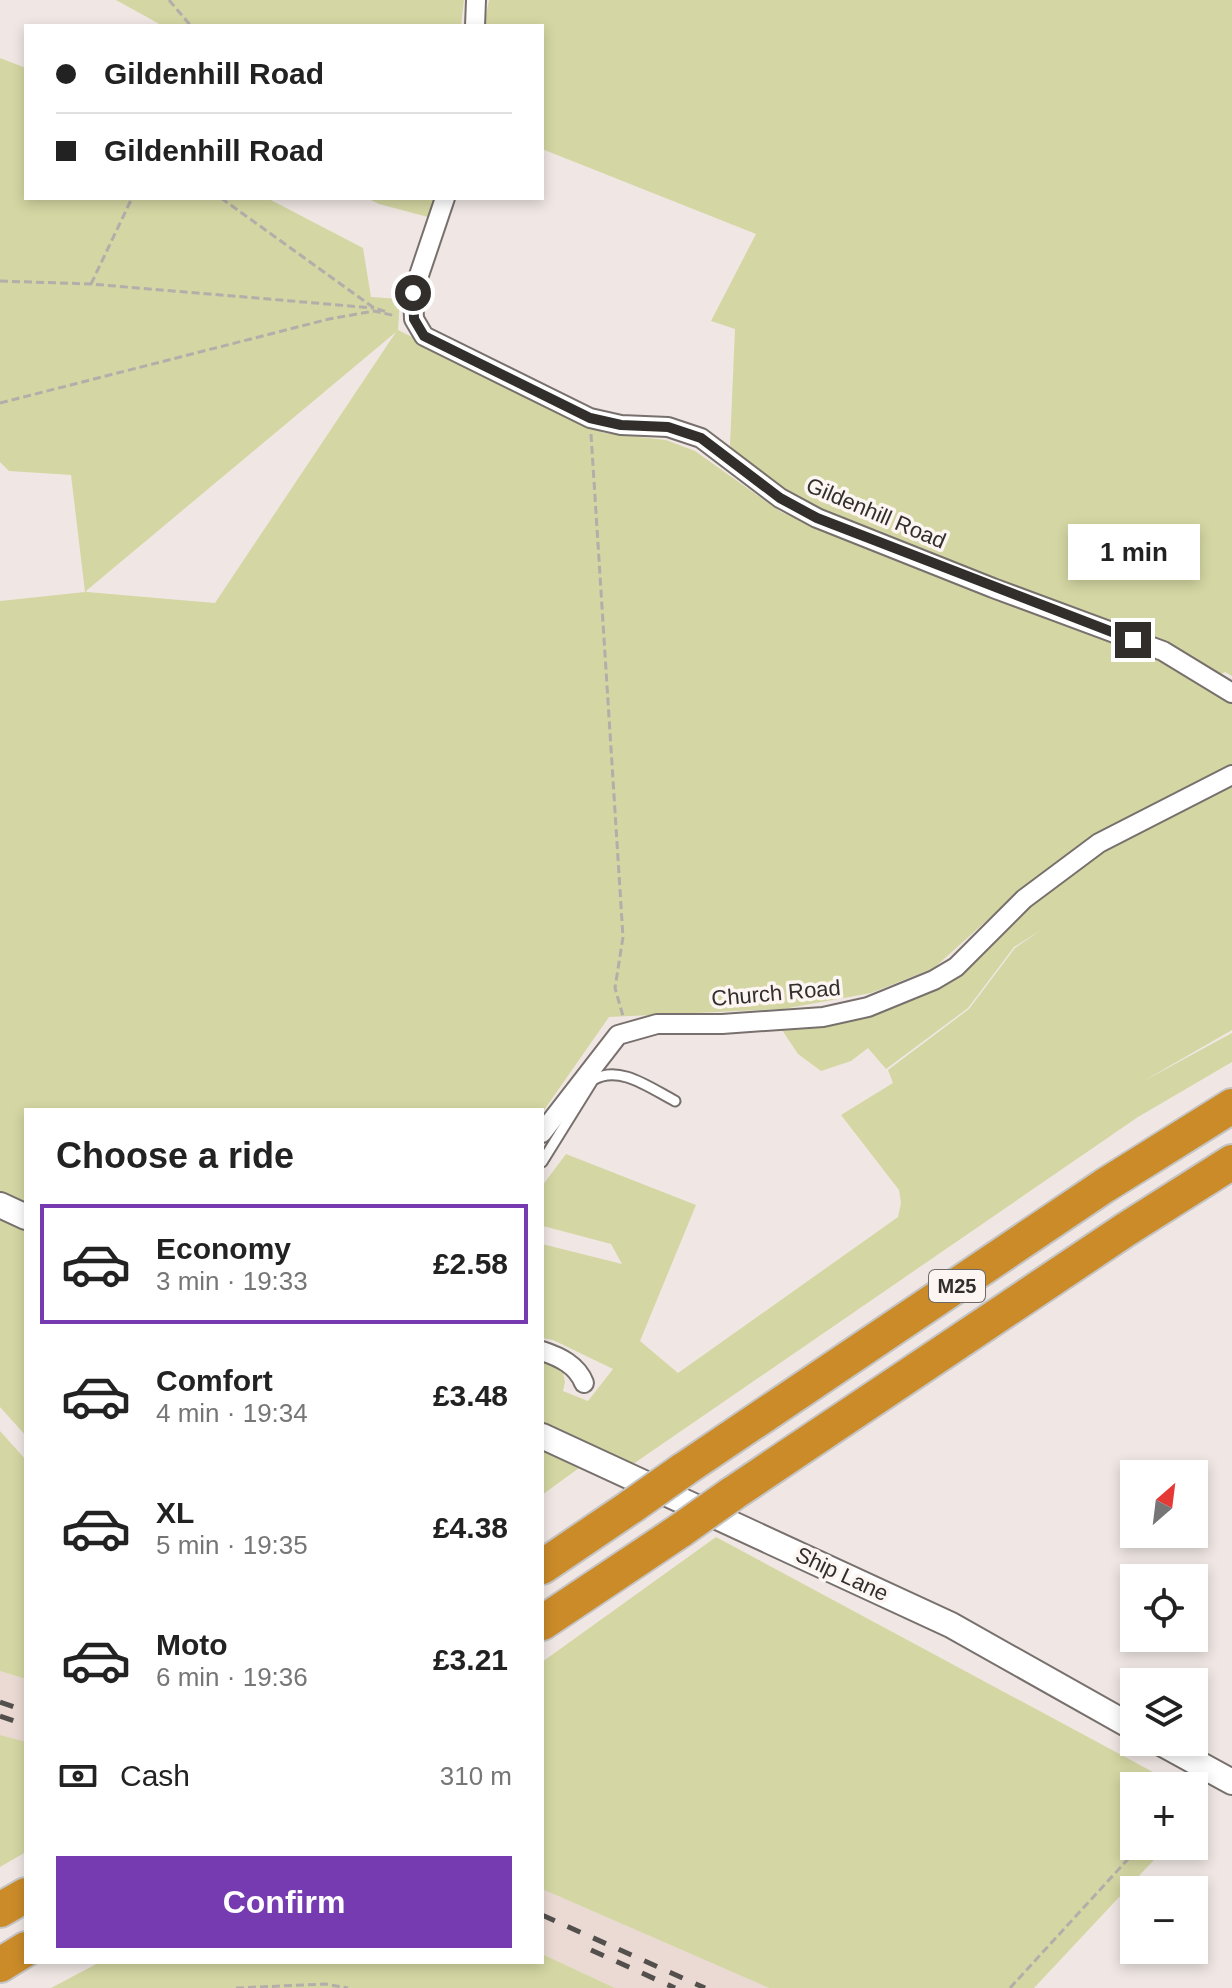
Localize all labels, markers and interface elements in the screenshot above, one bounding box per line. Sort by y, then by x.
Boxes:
text: Gildenhill Road [104,57,324,90]
text: Gildenhill Road [104,134,324,167]
route start [395,275,431,311]
street label: Gildenhill Road [802,472,950,554]
callout: 1 min [1067,524,1199,580]
text: 1 min [1100,537,1168,567]
route end [1115,622,1151,658]
street label: Church Road [710,975,842,1011]
text: Choose a ride [56,1135,294,1176]
icon: car [60,1228,132,1300]
text: Economy [156,1232,291,1265]
text: £2.58 [433,1247,508,1280]
text: 3 min · 19:33 [156,1266,308,1296]
road number: M25 [929,1270,985,1302]
icon: car [60,1360,132,1432]
text: Comfort [156,1364,273,1397]
text: £3.48 [433,1379,508,1412]
text: 4 min · 19:34 [156,1398,308,1428]
north arrow [1120,1460,1208,1548]
map controls [1120,1460,1208,1964]
icon: car [60,1492,132,1564]
text: XL [156,1496,194,1529]
text: £4.38 [433,1511,508,1544]
text: 5 min · 19:35 [156,1530,308,1560]
street label: Ship Lane [792,1542,892,1606]
button: locate [1120,1564,1208,1652]
icon: car [60,1624,132,1696]
text: Moto [156,1628,228,1661]
text: £3.21 [433,1643,508,1676]
text: 6 min · 19:36 [156,1662,308,1692]
button: layers [1120,1668,1208,1756]
icon: cash [56,1754,100,1798]
text: Cash [120,1759,190,1792]
text: 310 m [440,1761,512,1791]
button: + [1120,1772,1208,1860]
button: Confirm [56,1856,512,1948]
button: − [1120,1876,1208,1964]

